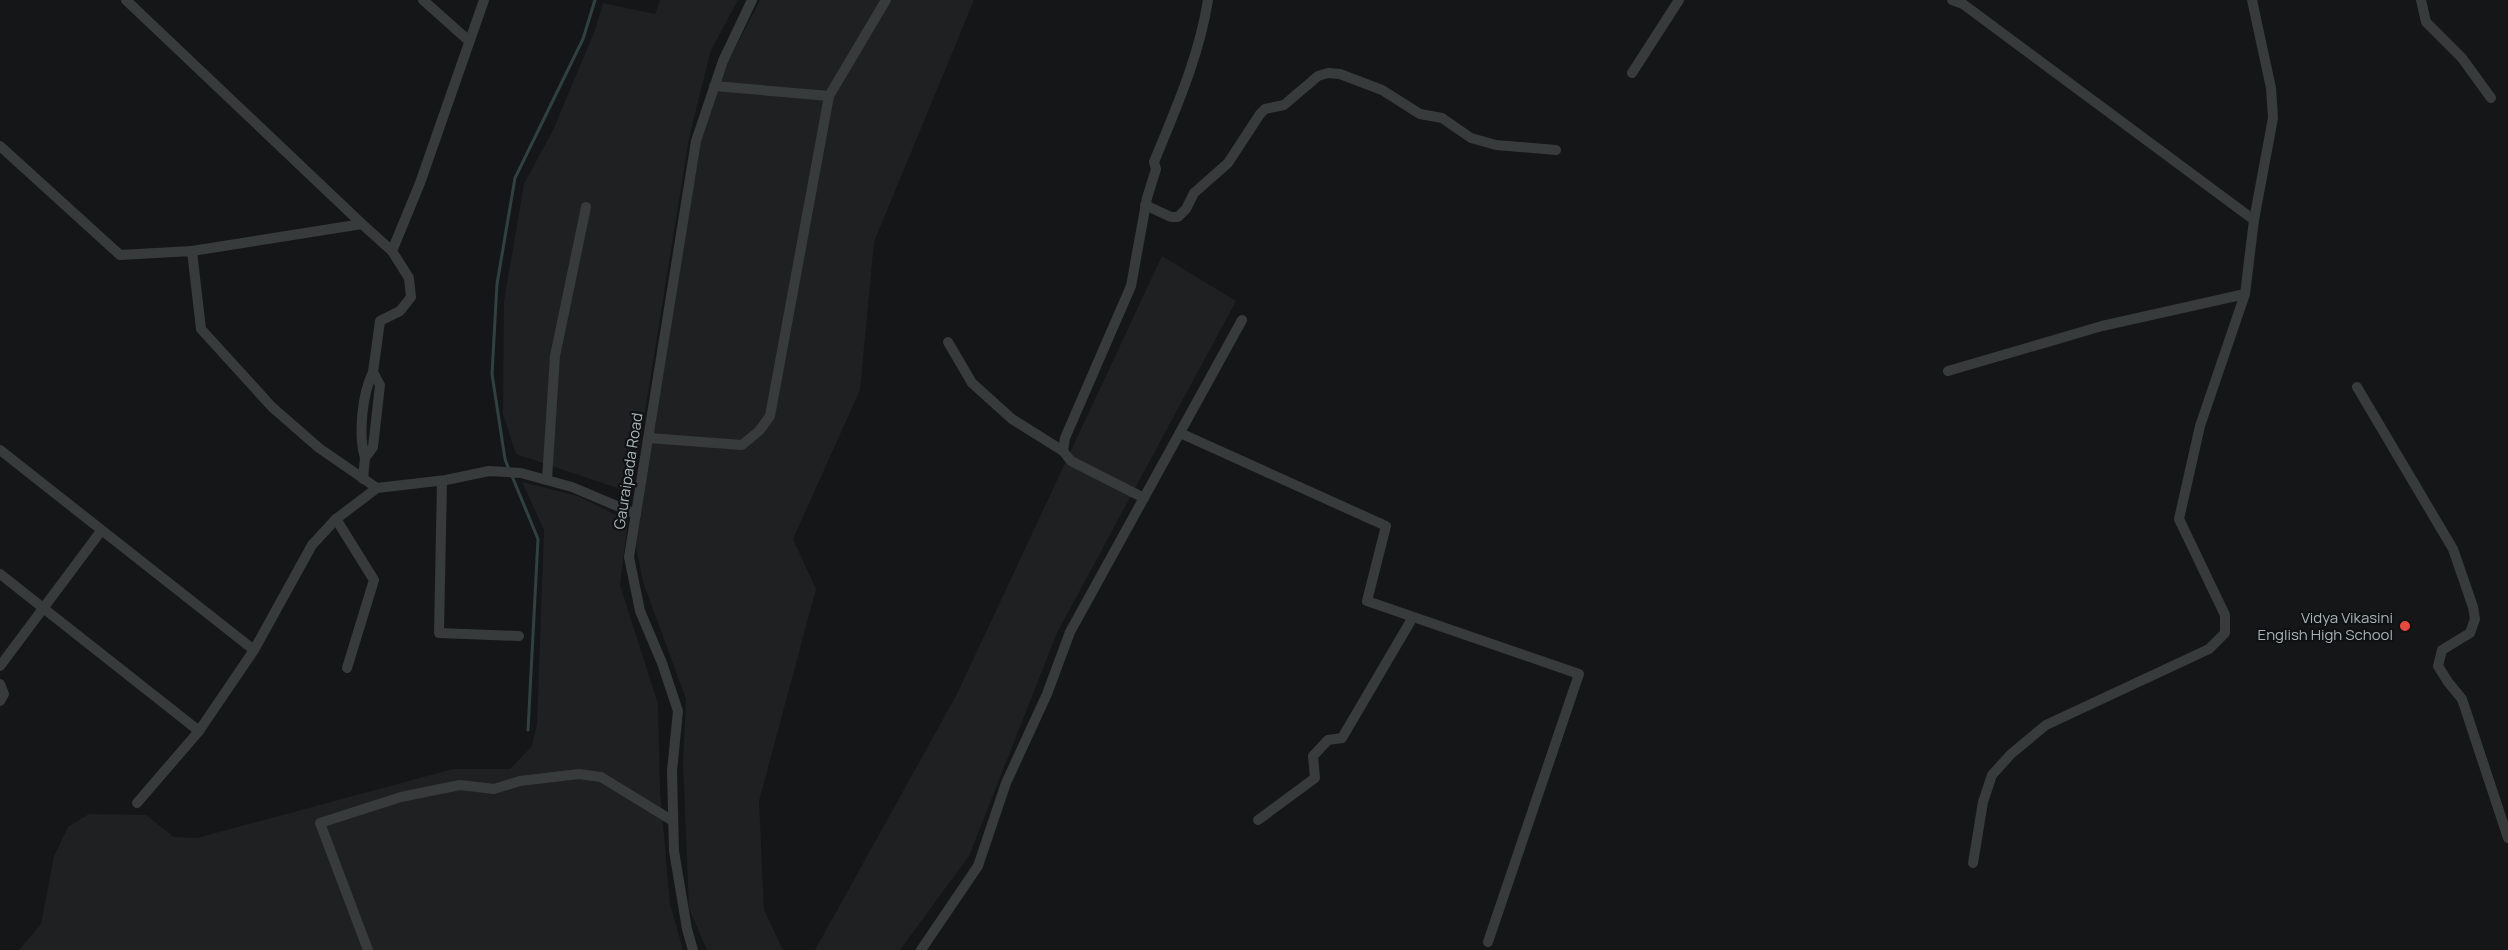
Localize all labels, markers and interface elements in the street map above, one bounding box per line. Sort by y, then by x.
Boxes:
street label: Gauraipada Road [608,411,648,531]
place label: Vidya Vikasini English High School [2258,607,2393,645]
marker: Vidya Vikasini English High School [2398,619,2412,633]

